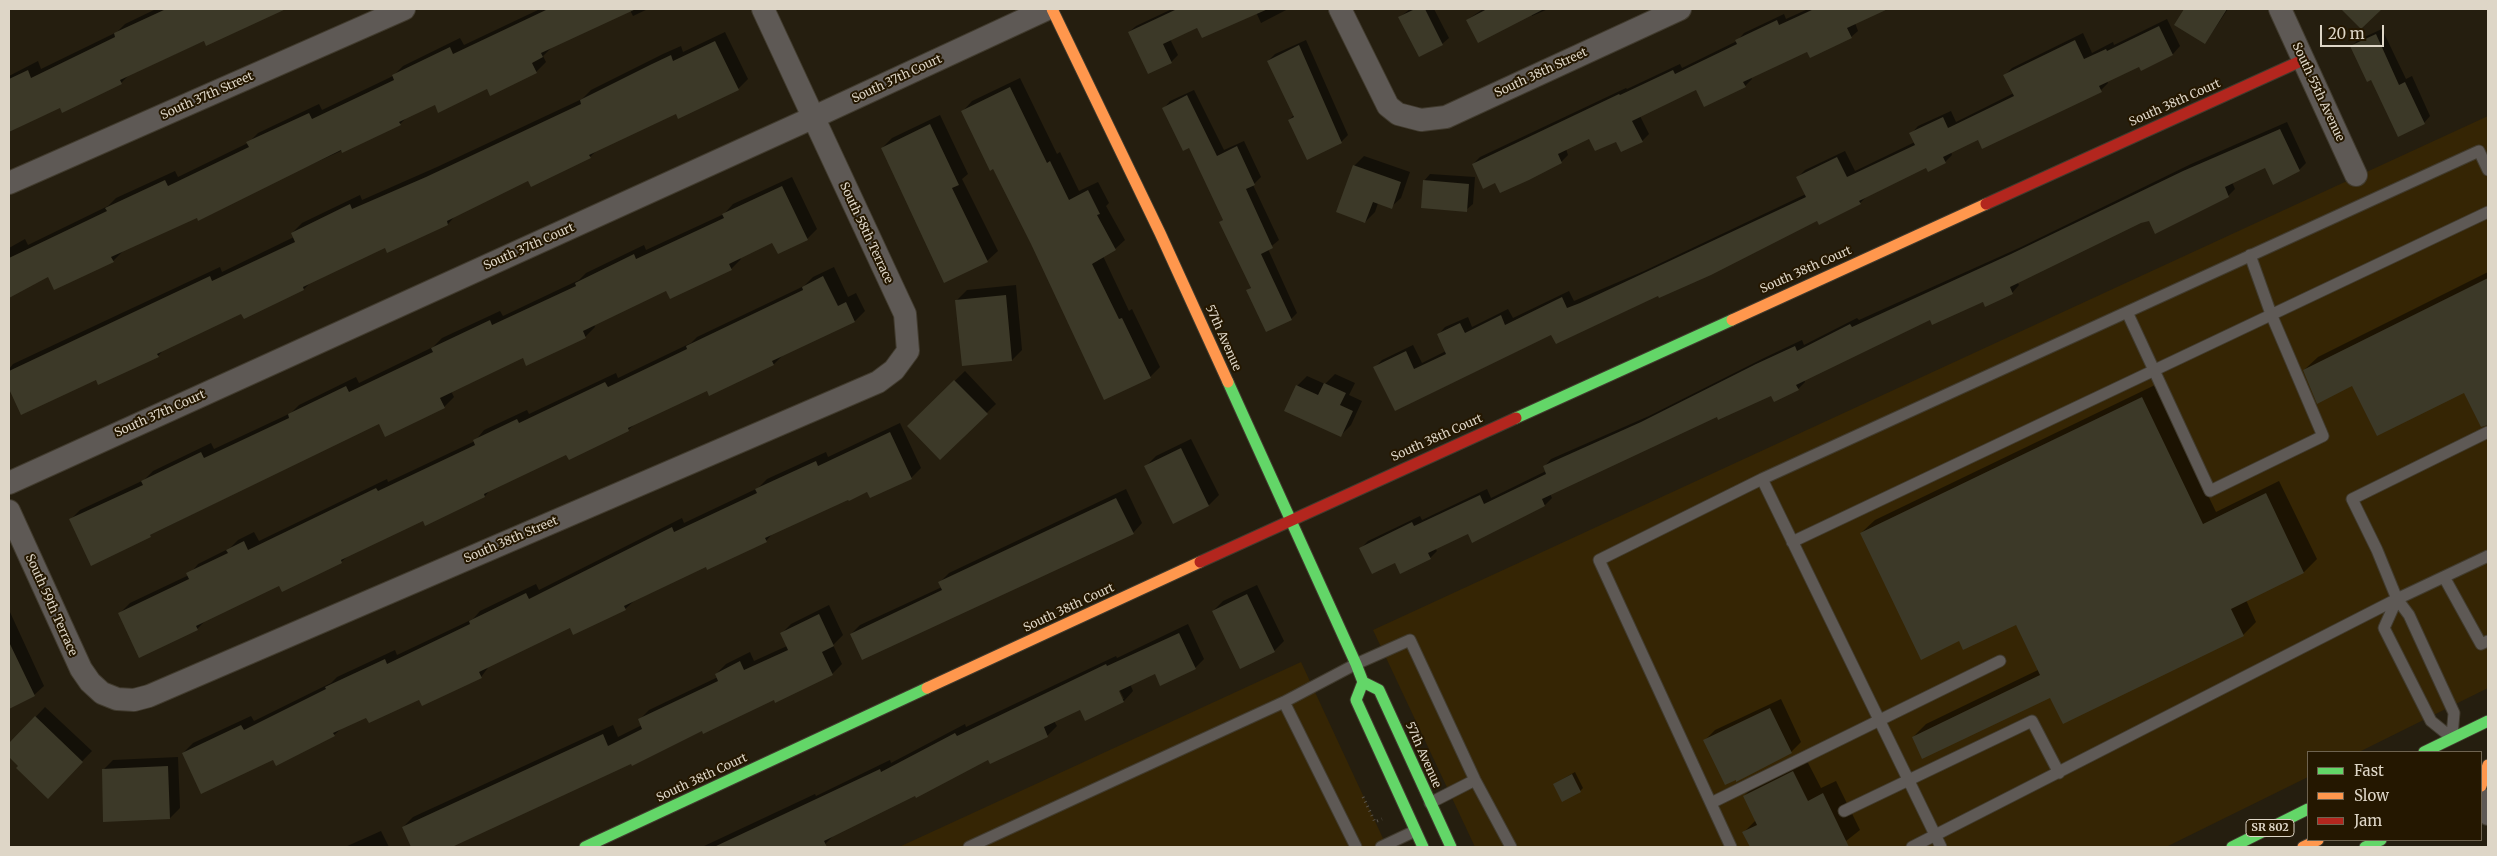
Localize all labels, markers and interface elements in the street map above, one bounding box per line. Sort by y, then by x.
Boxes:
scale bar [2322,15,2386,47]
text: 20 m [2328,24,2365,43]
street label: South 55th Avenue [2289,40,2347,144]
street label: South 38th Street [1492,45,1590,101]
street label: South 37th Court [850,52,944,106]
street label: South 37th Street [158,69,256,123]
street label: South 38th Court [2127,76,2223,130]
street label: South 58th Terrace [836,180,896,286]
street label: South 37th Court [481,221,577,273]
street label: South 38th Court [1758,243,1854,297]
street label: 57th Avenue [1202,303,1244,373]
street label: South 37th Court [112,388,208,440]
street label: South 38th Court [1389,411,1485,465]
street label: South 38th Street [462,514,560,566]
street label: South 59th Terrace [22,552,80,658]
street label: South 38th Court [1021,581,1117,635]
street label: 57th Avenue [1402,720,1444,790]
street label: South 38th Court [654,751,750,805]
legend [2307,751,2482,841]
text: Fast [2354,761,2384,780]
text: Slow [2354,786,2389,805]
text: Jam [2354,811,2382,830]
road number: SR 802 [2246,820,2294,836]

